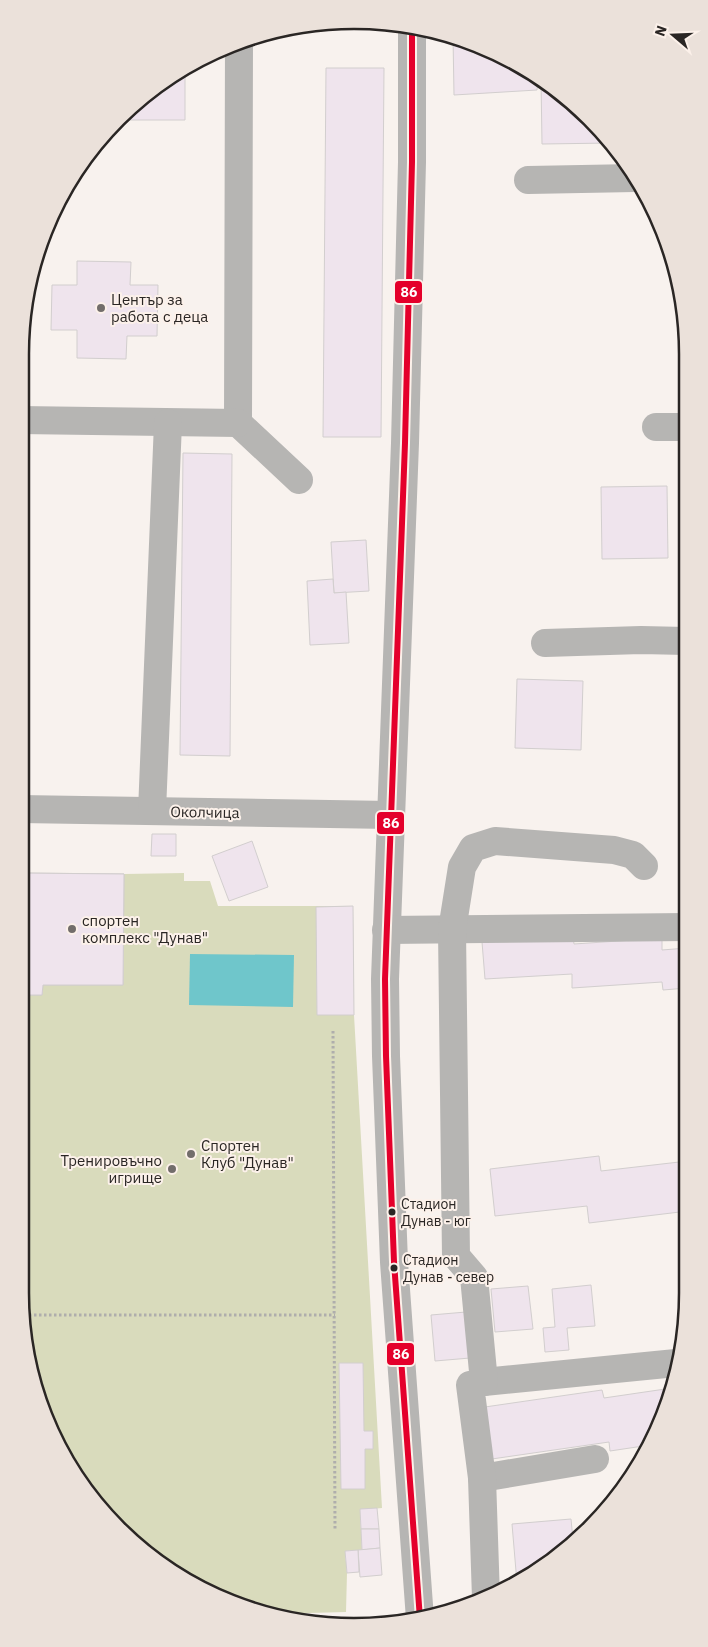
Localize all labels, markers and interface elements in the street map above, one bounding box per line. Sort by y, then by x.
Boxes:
north arrow [648,10,698,60]
text: N [651,23,671,38]
line badge: 86 [394,280,423,304]
text: 86 [401,283,417,301]
place label: Център за работа с деца [111,290,208,326]
marker: Център за работа с деца [95,302,107,314]
street label: Околчица [170,802,240,822]
line badge: 86 [376,811,405,835]
text: 86 [383,814,399,832]
place label: спортен комплекс "Дунав" [82,911,208,947]
marker: спортен комплекс "Дунав" [66,923,78,935]
place label: Спортен Клуб "Дунав" [201,1136,294,1172]
marker: Спортен Клуб "Дунав" [185,1148,197,1160]
place label: Тренировъчно игрище [60,1151,162,1187]
marker: Тренировъчно игрище [166,1163,178,1175]
place label: Стадион Дунав - юг [401,1195,471,1230]
marker: Стадион Дунав - юг [387,1207,397,1217]
place label: Стадион Дунав - север [403,1251,494,1286]
marker: Стадион Дунав - север [389,1263,399,1273]
line badge: 86 [386,1342,415,1366]
text: 86 [393,1345,409,1363]

